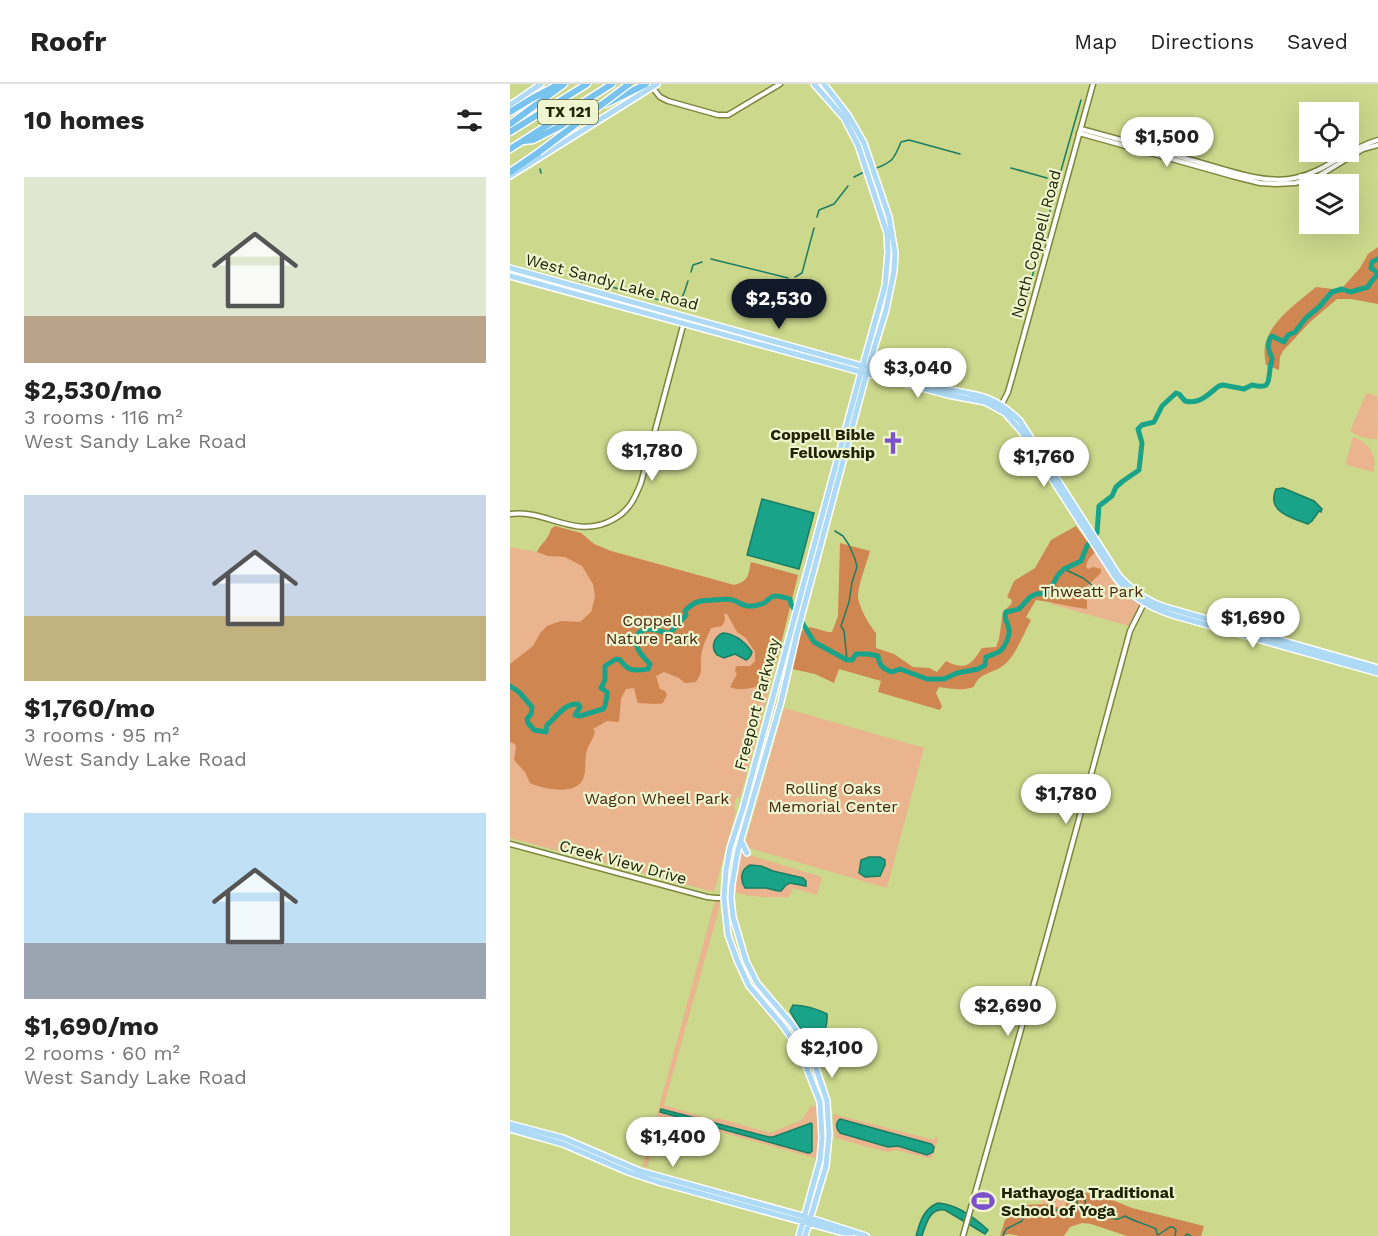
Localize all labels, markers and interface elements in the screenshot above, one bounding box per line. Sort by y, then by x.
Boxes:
text: Roofr [30,25,106,58]
text: Map [1074,29,1117,54]
text: Directions [1150,29,1254,54]
text: Saved [1287,29,1348,54]
road number: TX 121 [538,100,598,124]
map controls [1299,102,1359,234]
button: locate [1299,102,1359,162]
icon: filters [453,104,486,137]
text: 10 homes [24,105,144,135]
pin: $1,500 [1118,117,1216,168]
text: $1,500 [1135,124,1199,148]
street label: North Coppell Road [1007,168,1065,320]
button: layers [1299,174,1359,234]
icon: home [201,216,309,324]
street label: West Sandy Lake Road [523,250,701,314]
pin: $2,530 [730,279,828,330]
text: $2,530 [746,286,812,310]
pin: $3,040 [869,348,967,399]
text: $3,040 [884,355,952,379]
text: $2,530/mo [24,375,162,405]
text: 3 rooms · 116 m² [24,405,183,429]
place label: Coppell Bible Fellowship [770,425,875,462]
text: West Sandy Lake Road [24,429,247,453]
church icon: Coppell Bible Fellowship [880,430,906,456]
pin: $1,780 [603,431,701,482]
pin: $1,760 [995,437,1093,488]
text: $1,780 [621,438,683,462]
text: $1,760 [1013,444,1075,468]
icon: home [201,534,309,642]
park label: Thweatt Park [1041,582,1143,601]
pin: $1,690 [1204,598,1302,649]
text: $1,690 [1221,605,1285,629]
park label: Coppell Nature Park [606,611,698,648]
street label: Freeport Parkway [730,635,784,772]
text: $1,760/mo [24,693,155,723]
text: 3 rooms · 95 m² [24,723,179,747]
text: West Sandy Lake Road [24,747,247,771]
pin: $1,780 [1017,774,1115,825]
park label: Rolling Oaks Memorial Center [768,779,898,816]
text: $1,780 [1035,781,1097,805]
park label: Wagon Wheel Park [585,789,729,808]
street label: Creek View Drive [557,836,689,888]
icon: home [201,852,309,960]
pin: $2,690 [959,986,1057,1037]
text: $2,690 [974,993,1042,1017]
text: $1,690/mo [24,1011,159,1041]
pin: $2,100 [783,1028,881,1079]
text: $2,100 [801,1035,863,1059]
text: 2 rooms · 60 m² [24,1041,180,1065]
text: West Sandy Lake Road [24,1065,247,1089]
pin: $1,400 [624,1117,722,1168]
text: $1,400 [640,1124,706,1148]
place label: Hathayoga Traditional School of Yoga [1001,1183,1175,1220]
sports icon: Hathayoga Traditional School of Yoga [970,1188,996,1214]

